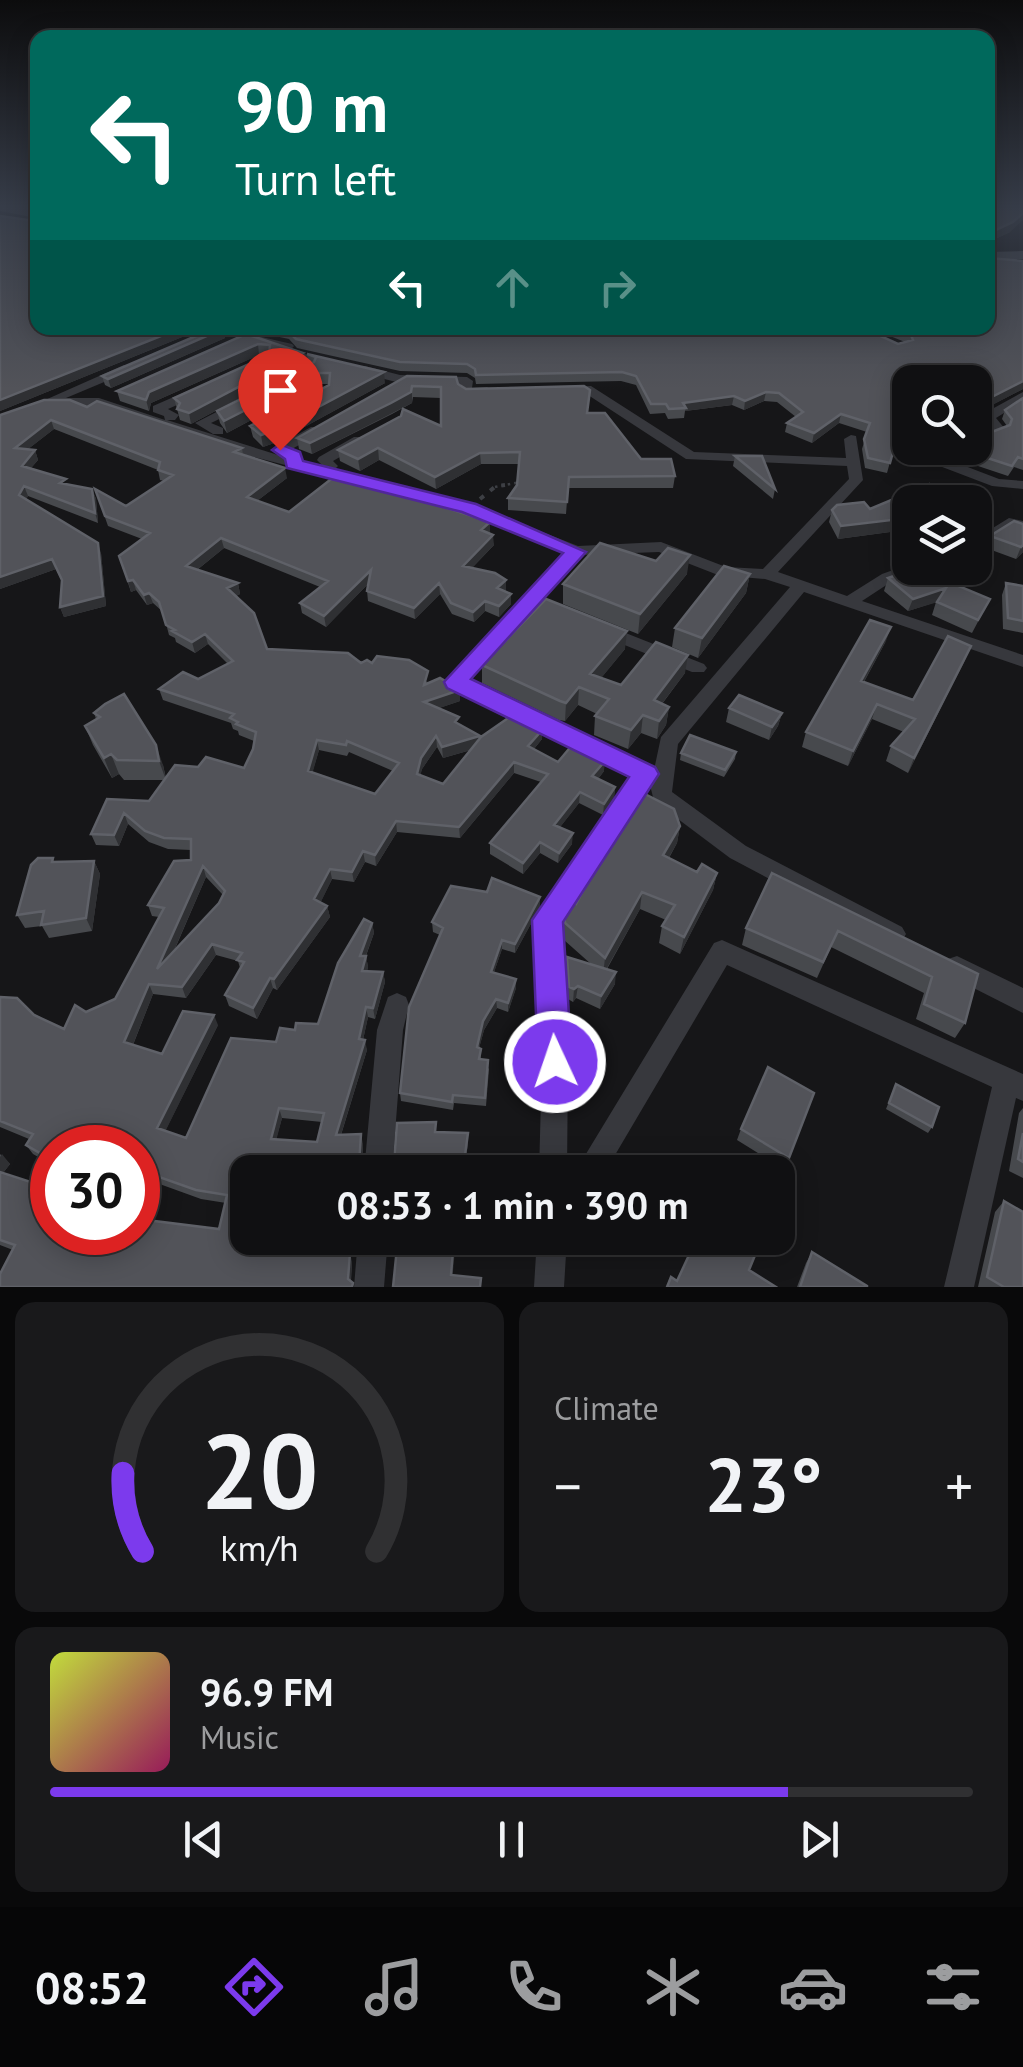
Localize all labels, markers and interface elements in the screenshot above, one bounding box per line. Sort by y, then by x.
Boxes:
text: 90 m [235,61,388,151]
icon: left [70,70,200,200]
text: Turn left [235,149,396,207]
icon: left [380,260,435,315]
icon: ahead [485,260,540,315]
icon: right [590,260,645,315]
pin [238,348,323,451]
icon: arrive [253,363,308,418]
map controls [892,365,992,585]
button: search [892,365,992,465]
button: layers [892,485,992,585]
position arrow [503,1010,607,1114]
speed limit sign: 30 [30,1125,160,1255]
text: 08:53 · 1 min · 390 m [337,1180,688,1229]
text: Climate [554,1387,659,1429]
text: 20 [201,1403,318,1538]
text: 23° [705,1436,822,1533]
text: − [554,1450,582,1521]
text: + [945,1450,973,1521]
text: km/h [220,1525,299,1571]
text: 96.9 FM [200,1667,333,1716]
text: Music [200,1716,279,1758]
icon: previous [176,1812,231,1867]
icon: pause [484,1812,539,1867]
icon: next [792,1812,847,1867]
icon: directions [219,1952,289,2022]
icon: music [359,1952,429,2022]
icon: phone [499,1952,569,2022]
icon: climate [638,1952,708,2022]
icon: car [778,1952,848,2022]
icon: filters [918,1952,988,2022]
text: 08:52 [35,1958,149,2016]

